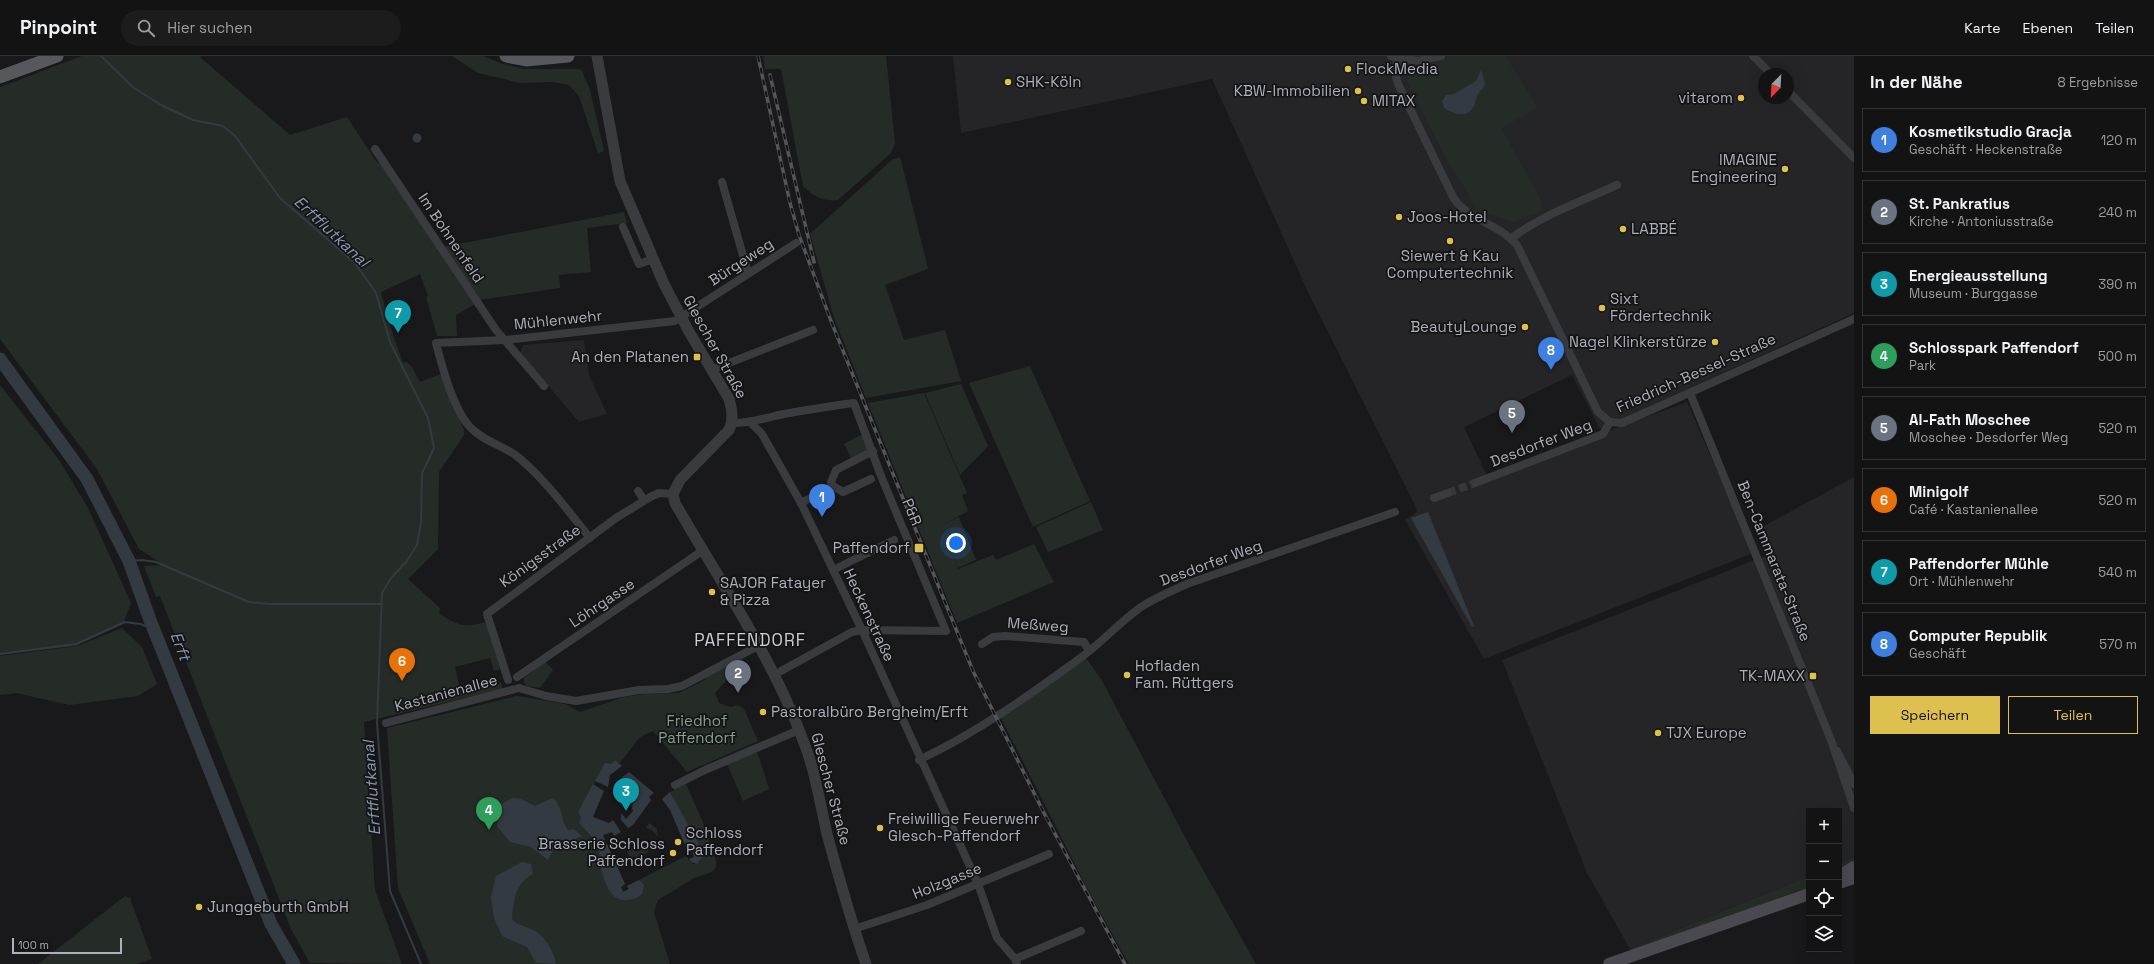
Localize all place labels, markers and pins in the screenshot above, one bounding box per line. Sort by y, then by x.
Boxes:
place label: FlockMedia [1356,59,1438,78]
marker: FlockMedia [1343,64,1353,74]
place label: SHK-Köln [1016,72,1081,91]
marker: SHK-Köln [1003,77,1013,87]
place label: KBW-Immobilien [1234,81,1350,100]
marker: KBW-Immobilien [1353,86,1363,96]
place label: vitarom [1678,88,1733,107]
place label: MITAX [1372,91,1416,110]
marker: vitarom [1736,93,1746,103]
marker: MITAX [1359,96,1369,106]
place label: IMAGINE Engineering [1691,150,1777,186]
marker: IMAGINE Engineering [1780,164,1790,174]
place label: Joos-Hotel [1407,207,1487,226]
marker: Joos-Hotel [1394,212,1404,222]
place label: LABBÉ [1631,219,1677,238]
marker: LABBÉ [1618,224,1628,234]
marker: Siewert & Kau Computertechnik [1445,236,1455,246]
place label: Siewert & Kau Computertechnik [1387,246,1513,282]
place label: Sixt Fördertechnik [1610,289,1711,325]
pin: 7 [385,300,411,333]
marker: Sixt Fördertechnik [1597,303,1607,313]
place label: BeautyLounge [1410,317,1517,336]
marker: BeautyLounge [1520,322,1530,332]
place label: Nagel Klinkerstürze [1569,332,1707,351]
pin: 8 [1538,337,1564,370]
marker: Nagel Klinkerstürze [1710,337,1720,347]
place label: An den Platanen [571,347,689,366]
marker: An den Platanen [692,352,702,362]
pin: 5 [1499,400,1525,433]
pin: 1 [809,484,835,517]
place label: Paffendorf [833,538,910,557]
marker: Paffendorf [913,542,925,554]
place label: SAJOR Fatayer & Pizza [720,573,826,609]
marker: SAJOR Fatayer & Pizza [707,587,717,597]
pin: 6 [389,648,415,681]
place label: Hofladen Fam. Rüttgers [1135,656,1234,692]
pin: 2 [725,660,751,693]
place label: TK-MAXX [1739,666,1805,685]
marker: Hofladen Fam. Rüttgers [1122,670,1132,680]
marker: TK-MAXX [1808,671,1818,681]
place label: Pastoralbüro Bergheim/Erft [771,702,969,721]
marker: Pastoralbüro Bergheim/Erft [758,707,768,717]
place label: TJX Europe [1666,723,1747,742]
marker: TJX Europe [1653,728,1663,738]
pin: 3 [613,778,639,811]
pin: 4 [476,797,502,830]
place label: Freiwillige Feuerwehr Glesch-Paffendorf [888,809,1040,845]
place label: Schloss Paffendorf [686,823,764,859]
marker: Freiwillige Feuerwehr Glesch-Paffendorf [875,823,885,833]
place label: Brasserie Schloss Paffendorf [538,834,665,870]
marker: Schloss Paffendorf [673,837,683,847]
marker: Brasserie Schloss Paffendorf [668,848,678,858]
place label: Junggeburth GmbH [207,897,349,916]
marker: Junggeburth GmbH [194,902,204,912]

